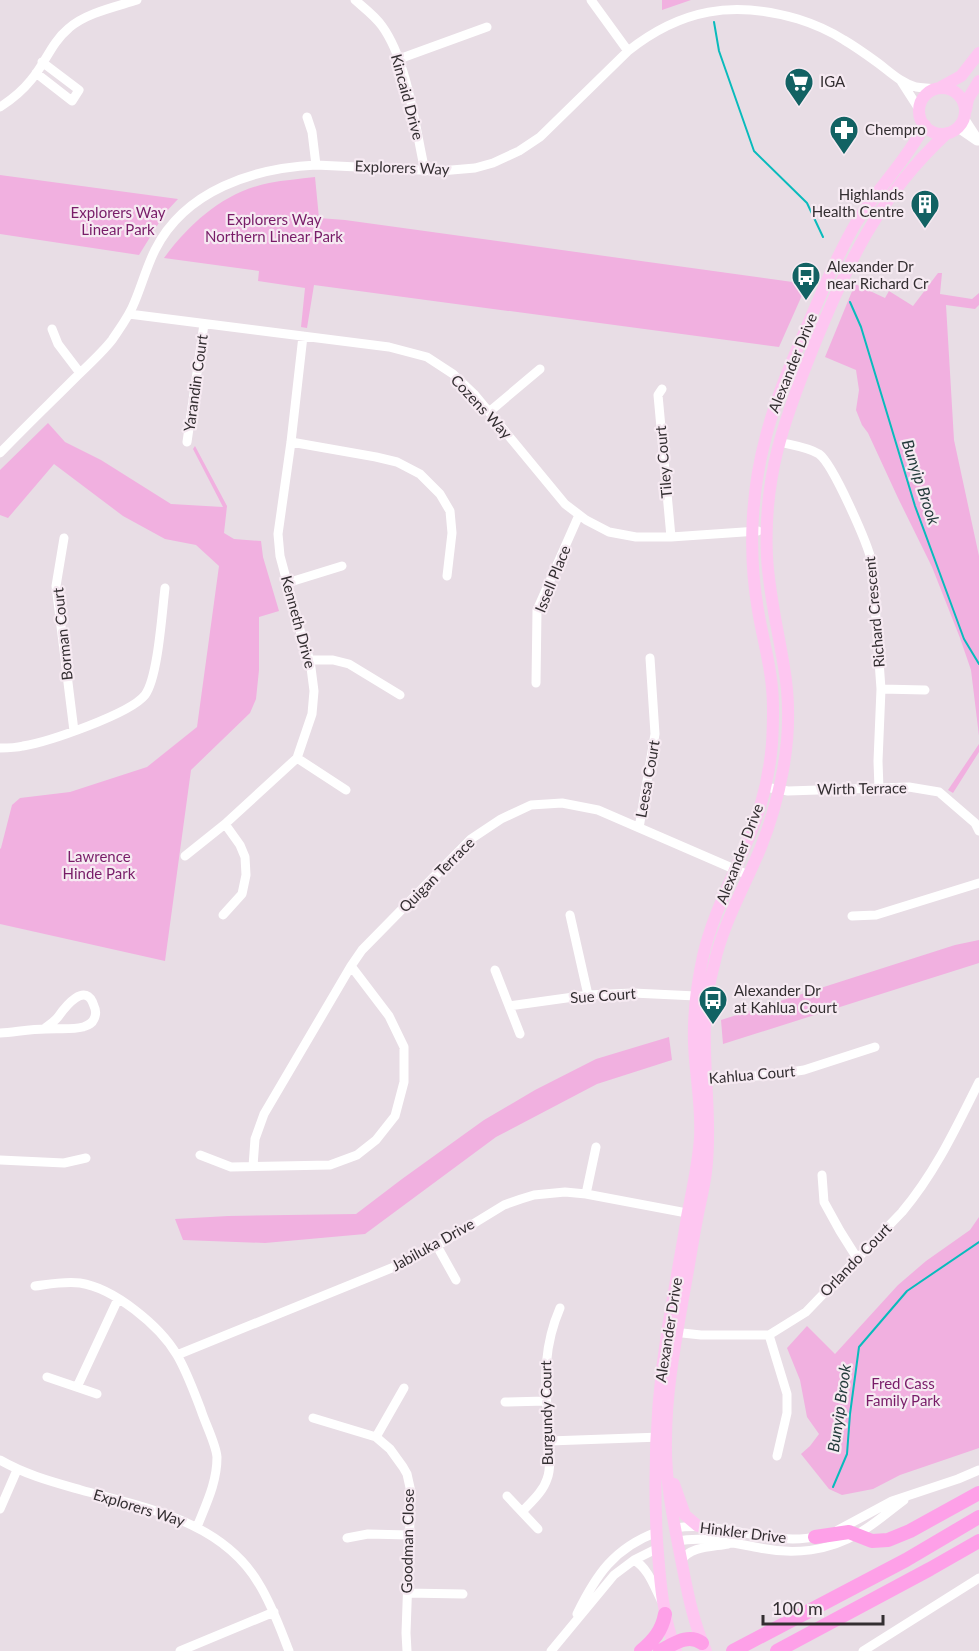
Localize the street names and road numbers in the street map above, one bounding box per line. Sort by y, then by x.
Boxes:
street label: Kincaid Drive [388,52,428,142]
street label: Explorers Way [354,156,450,178]
street label: Alexander Drive [764,310,820,415]
street label: Yarandin Court [179,332,211,433]
street label: Cozens Way [448,371,516,442]
street label: Tiley Court [651,425,675,499]
street label: Issell Place [530,542,574,615]
street label: Richard Crescent [860,555,888,668]
street label: Kenneth Drive [278,573,320,670]
street label: Borman Court [48,586,76,681]
street label: Leesa Court [631,738,663,819]
street label: Wirth Terrace [817,778,907,798]
street label: Alexander Drive [712,801,766,906]
street label: Quigan Terrace [395,833,478,916]
street label: Sue Court [570,984,637,1006]
street label: Kahlua Court [708,1061,796,1087]
street label: Jabiluka Drive [388,1214,477,1274]
street label: Orlando Court [816,1218,895,1300]
street label: Alexander Drive [651,1276,685,1384]
street label: Burgundy Court [536,1360,556,1466]
street label: Explorers Way [91,1485,188,1530]
street label: Goodman Close [397,1488,417,1594]
street label: Hinkler Drive [699,1518,788,1546]

